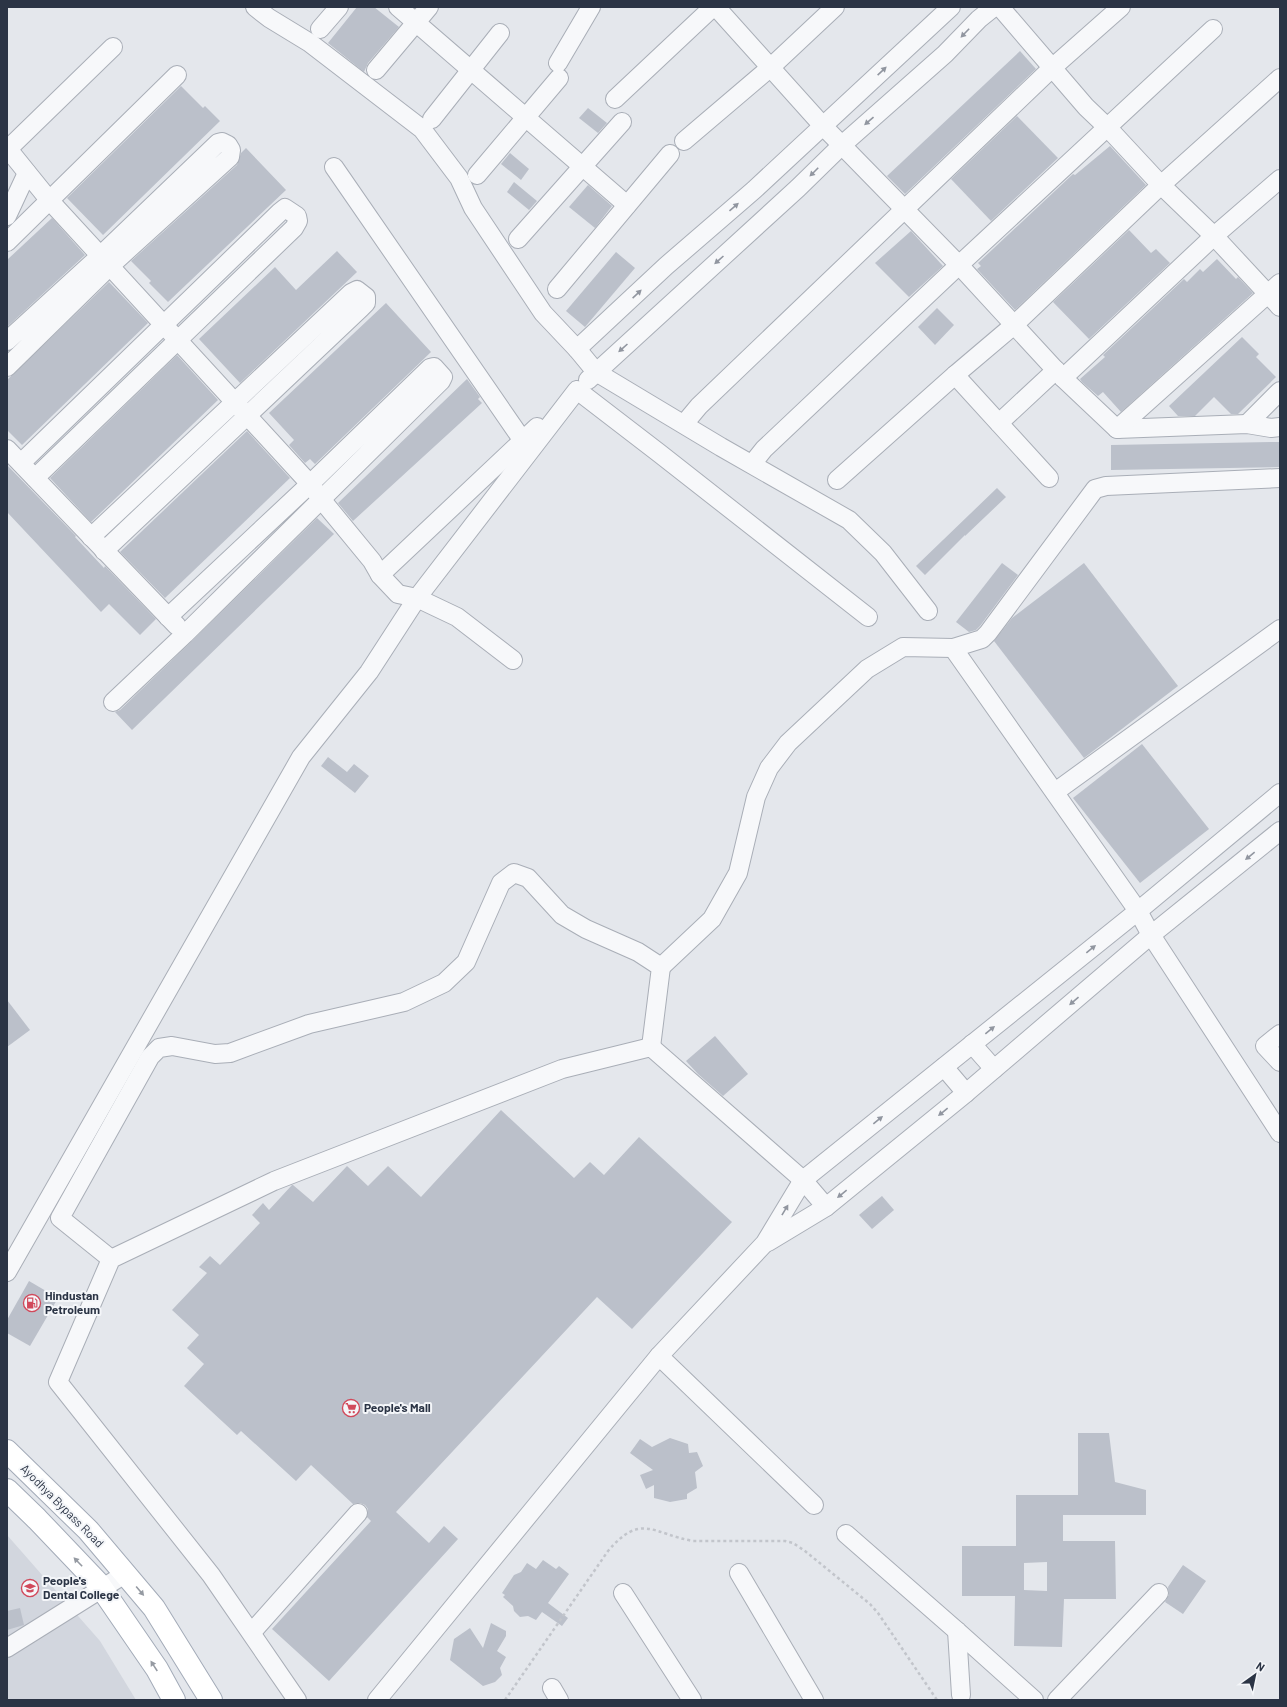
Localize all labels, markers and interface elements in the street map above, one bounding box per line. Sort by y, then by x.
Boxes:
one-way arrow [960,28,970,38]
one-way arrow [877,66,887,75]
one-way arrow [864,116,874,126]
one-way arrow [809,167,819,177]
one-way arrow [729,203,739,212]
one-way arrow [714,256,724,265]
one-way arrow [632,289,642,298]
one-way arrow [618,343,628,353]
one-way arrow [1244,851,1255,860]
one-way arrow [1086,944,1097,953]
one-way arrow [1069,996,1079,1006]
one-way arrow [984,1026,995,1034]
one-way arrow [937,1108,948,1117]
one-way arrow [872,1116,883,1125]
one-way arrow [836,1190,847,1198]
one-way arrow [782,1204,789,1216]
place label: Hindustan Petroleum [45,1288,100,1316]
fuel station icon: Hindustan Petroleum [22,1293,42,1313]
supermarket icon: People's Mall [341,1398,361,1418]
place label: People's Mall [364,1400,431,1414]
street label: Ayodhya Bypass Road [18,1461,107,1550]
one-way arrow [73,1557,83,1567]
place label: People's Dental College [43,1573,120,1601]
school or university icon: People's Dental College [20,1578,40,1598]
one-way arrow [135,1586,144,1597]
north arrow [1235,1655,1275,1695]
text: N [1254,1659,1267,1674]
one-way arrow [151,1661,158,1672]

